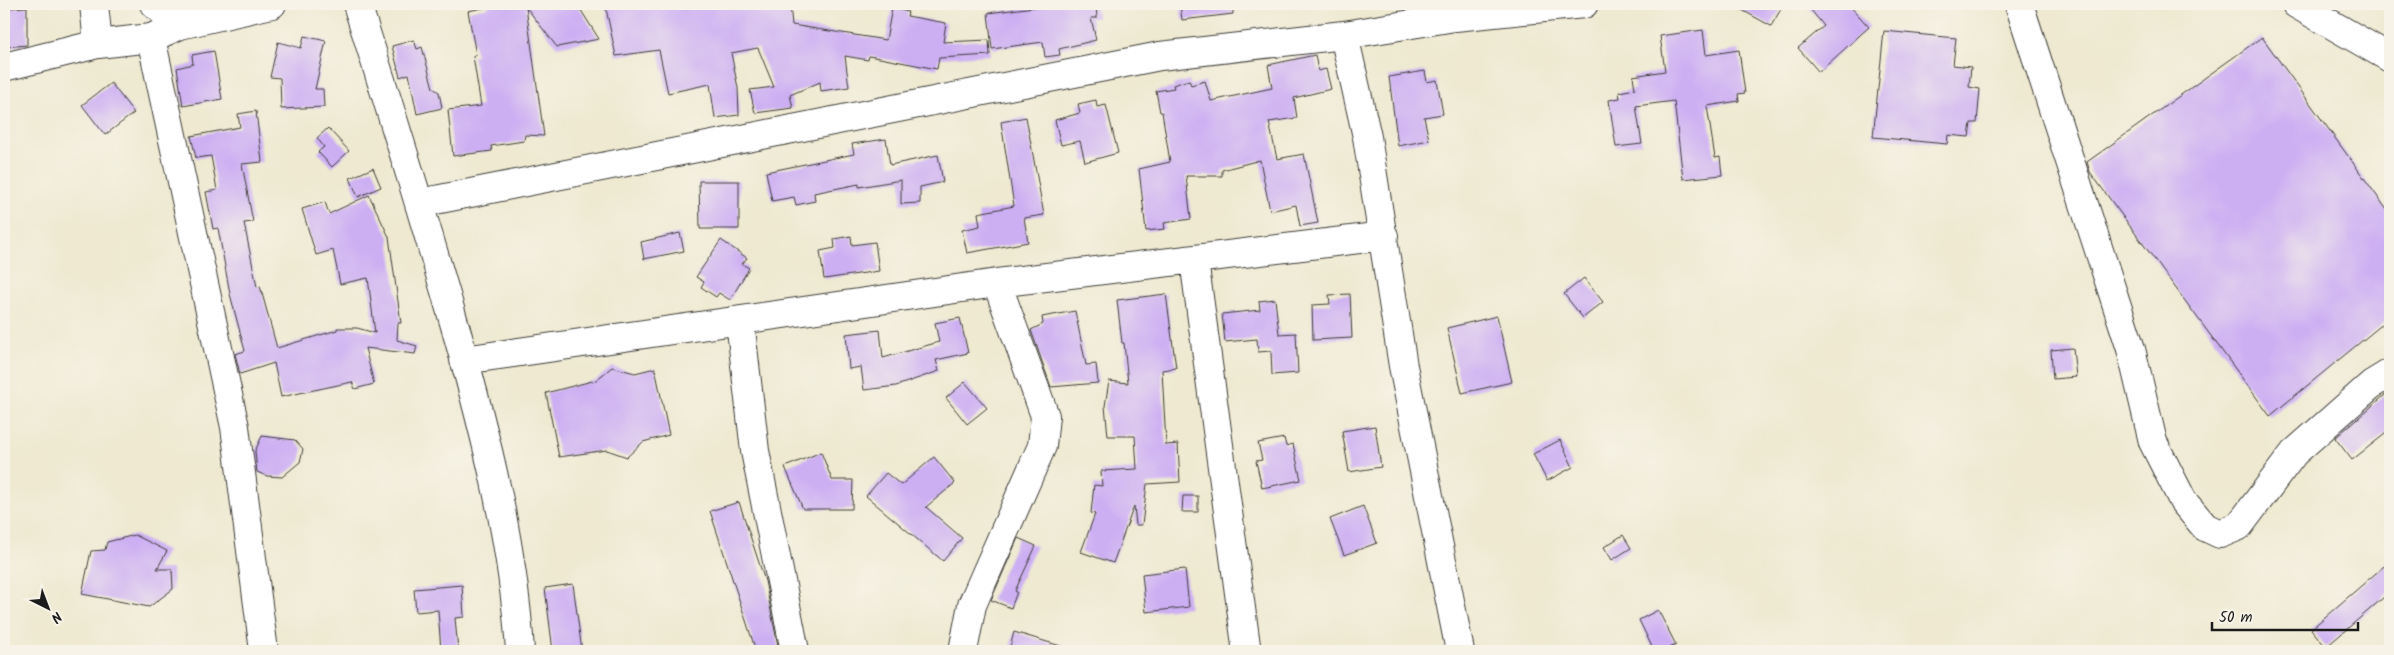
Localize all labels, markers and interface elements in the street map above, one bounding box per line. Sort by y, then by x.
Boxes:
north arrow [22,582,72,632]
scale bar [2212,600,2358,632]
text: N [45,606,67,628]
text: 50 m [2219,606,2253,630]

